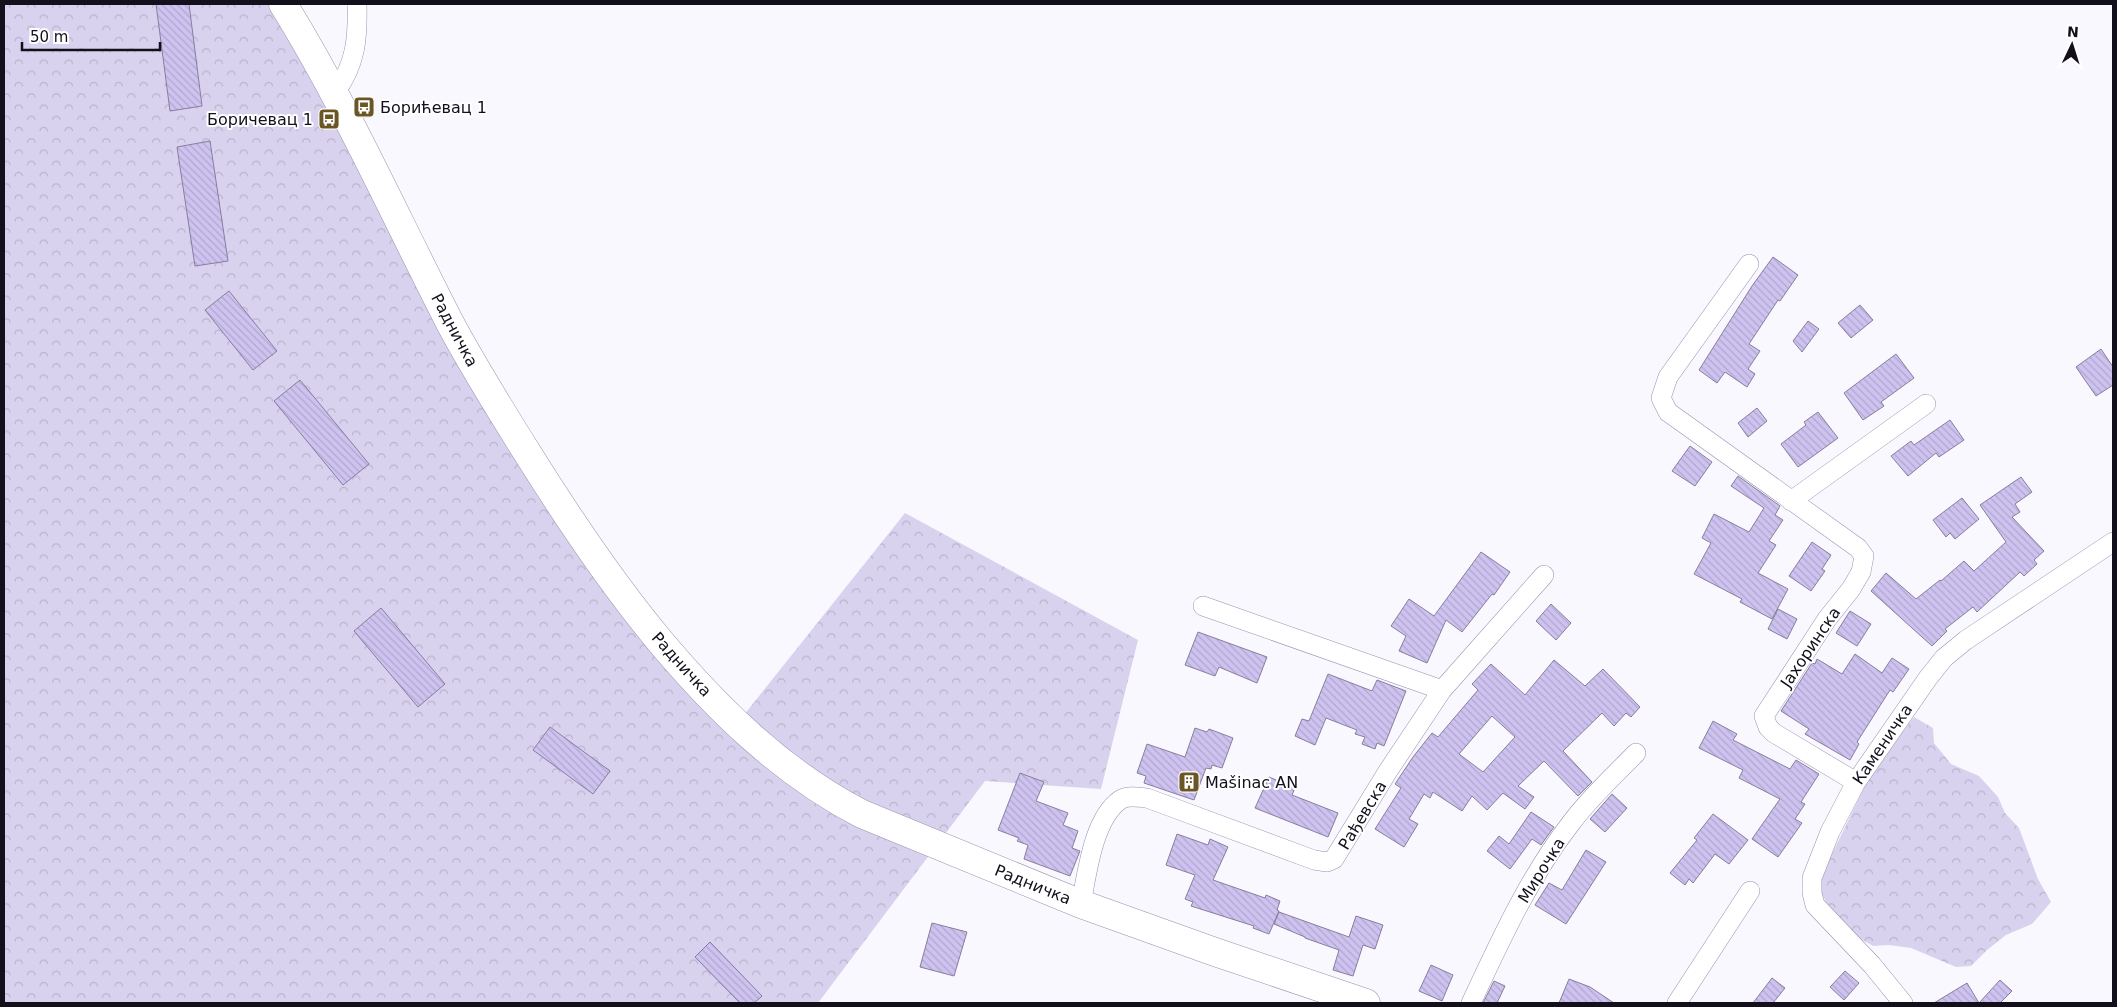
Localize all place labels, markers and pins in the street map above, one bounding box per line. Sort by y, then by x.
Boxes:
bus stop icon: Борићевац 1 [352,95,376,119]
place label: Борићевац 1 [380,98,487,117]
bus stop icon: Боричевац 1 [317,107,341,131]
place label: Боричевац 1 [207,110,313,129]
building icon: Mašinac AN [1177,770,1201,794]
place label: Mašinac AN [1205,773,1298,792]

